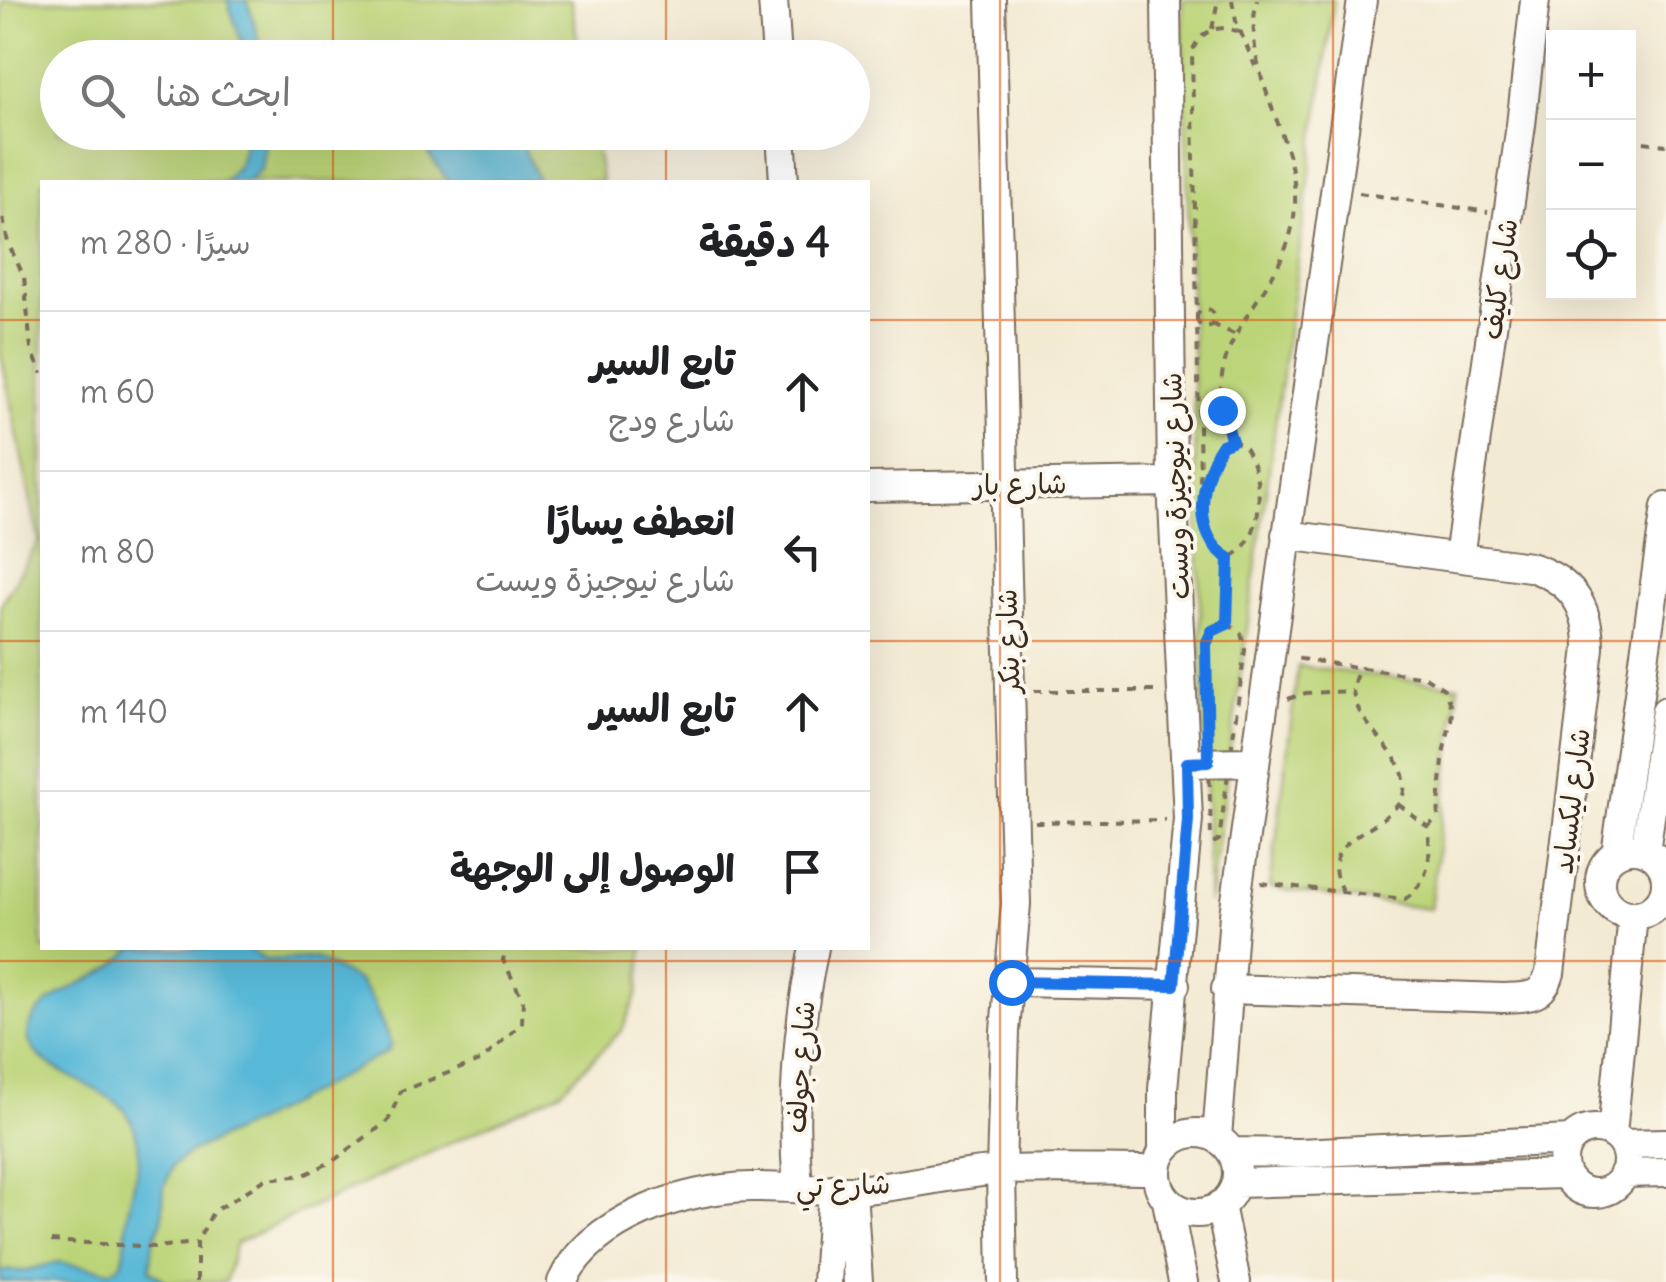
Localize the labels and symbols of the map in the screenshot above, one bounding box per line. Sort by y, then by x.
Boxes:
street label: شارع كليف [1473,216,1527,342]
street label: شارع نيوجيزة ويست [1153,372,1199,600]
route end [1200,388,1246,434]
street label: شارع بار [971,465,1067,505]
street label: شارع بنكر [988,588,1030,696]
street label: شارع ليكسايد [1544,726,1600,876]
route start [989,960,1035,1006]
street label: شارع جولف [777,1000,825,1134]
street label: شارع تي [795,1165,891,1212]

